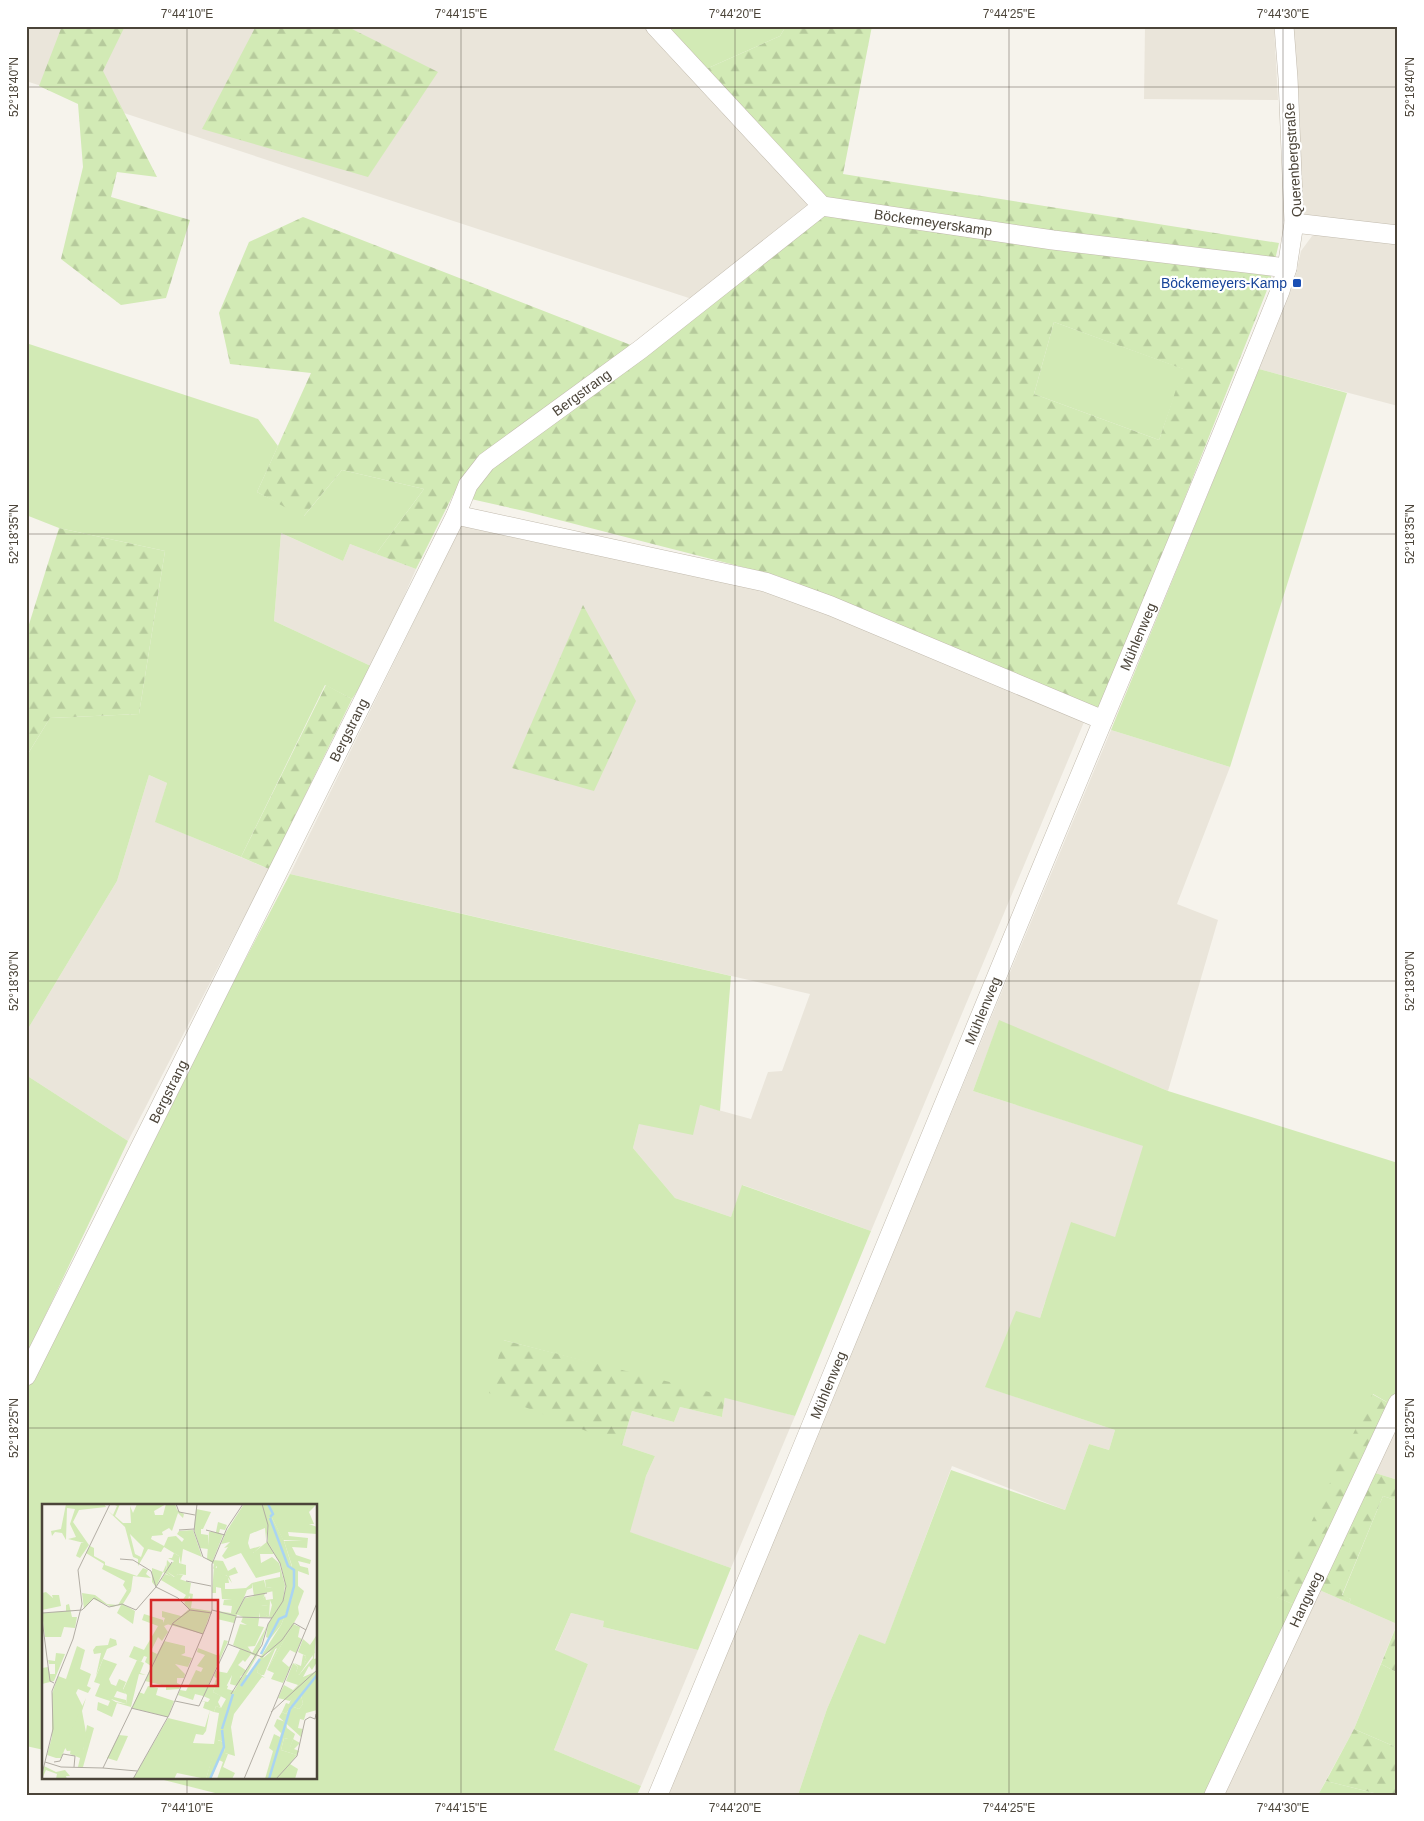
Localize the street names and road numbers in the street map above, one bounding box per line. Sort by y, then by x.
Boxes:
street label: Querenbergstraße [1281,102,1305,218]
street label: Böckemeyerskamp [873,206,994,239]
street label: Bergstrang [549,366,614,419]
street label: Mühlenweg [1117,600,1159,673]
street label: Bergstrang [326,696,371,764]
street label: Mühlenweg [962,974,1004,1047]
street label: Bergstrang [146,1057,191,1126]
street label: Mühlenweg [807,1349,849,1421]
street label: Hangweg [1286,1569,1326,1630]

